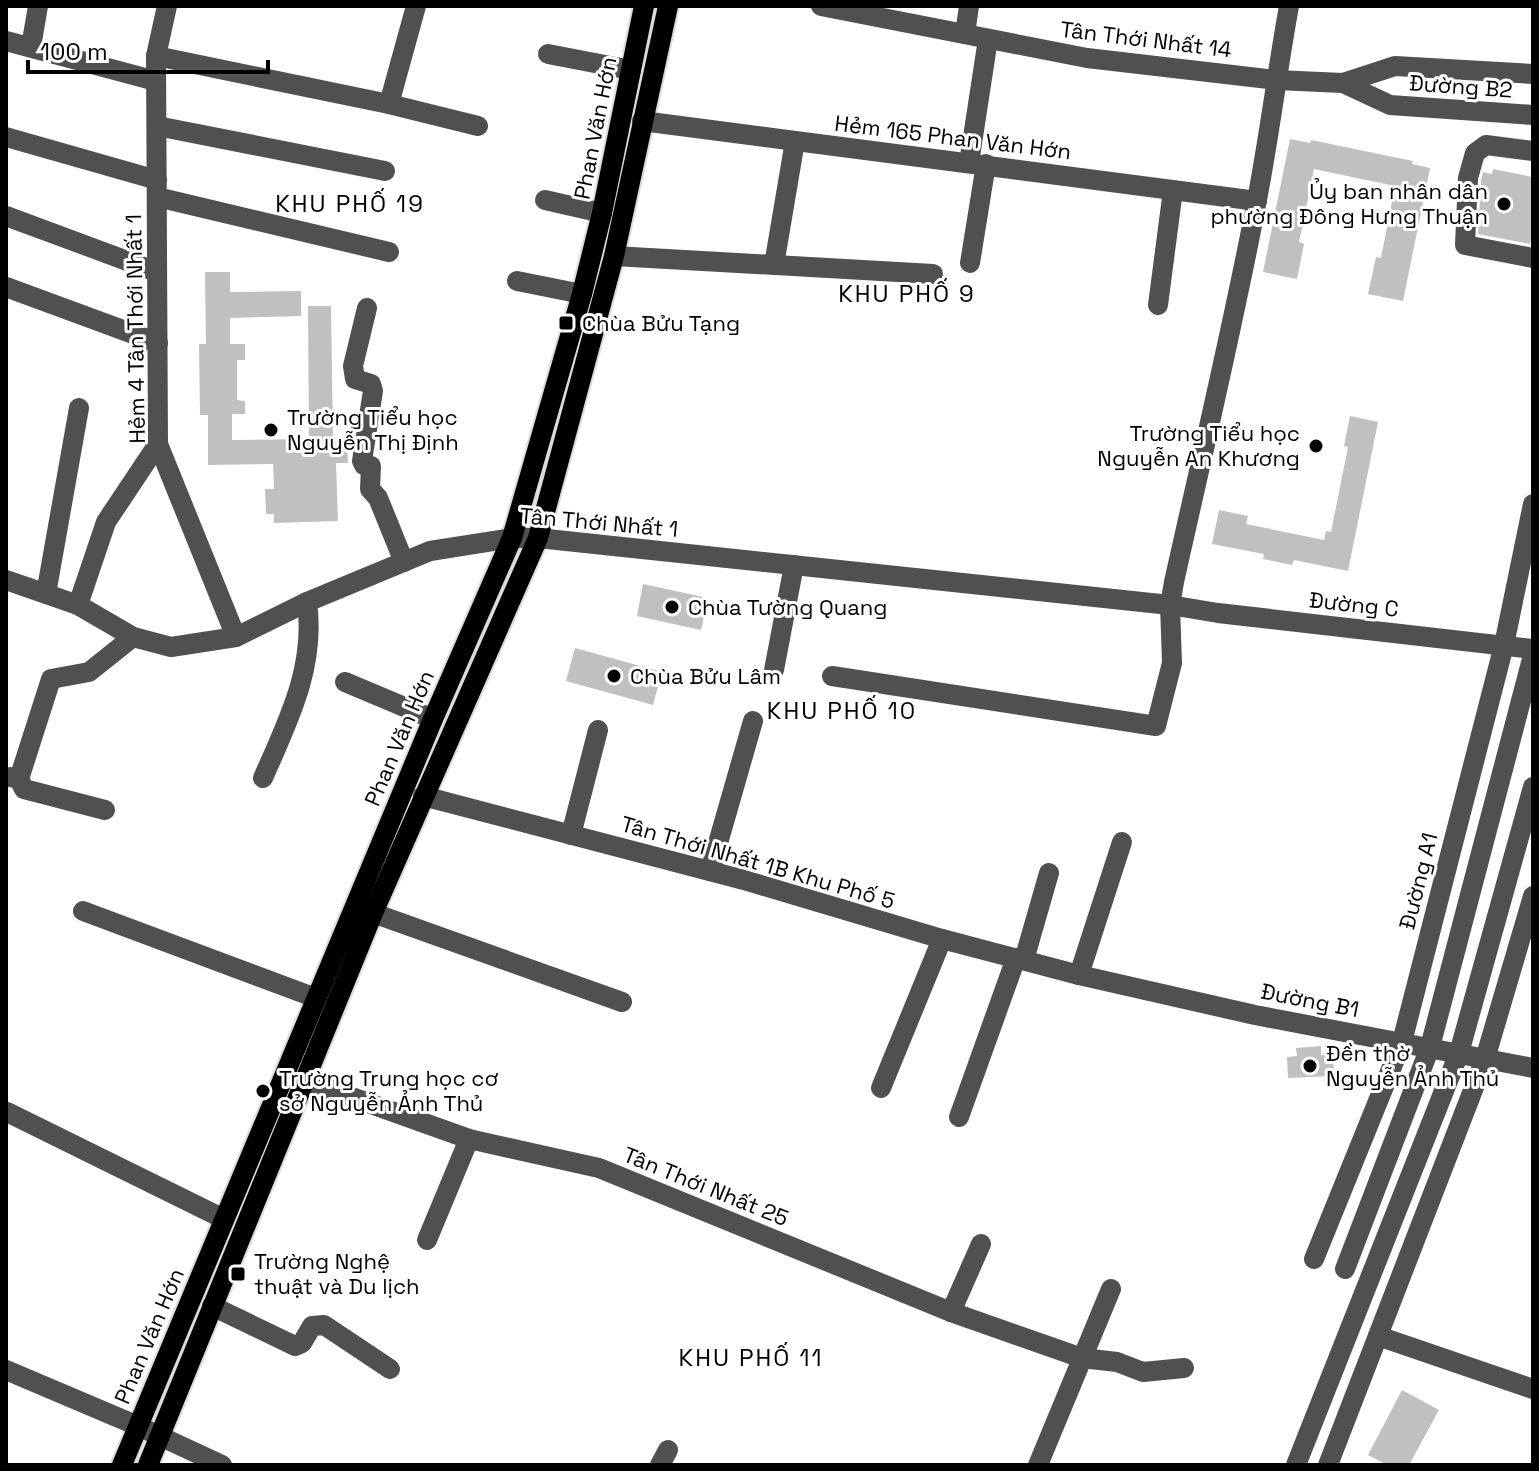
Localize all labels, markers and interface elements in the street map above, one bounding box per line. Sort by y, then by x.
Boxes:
street label: Tân Thới Nhất 14 [1059,15,1234,63]
scale bar [28,24,268,74]
text: 100 m [40,36,108,67]
street label: Phan Văn Hớn [567,54,623,202]
street label: Đường B2 [1408,68,1514,104]
street label: Hẻm 165 Phan Văn Hớn [833,109,1073,165]
place label: Ủy ban nhân dân phường Đông Hưng Thuận [1210,177,1488,230]
district label: KHU PHỐ 19 [275,188,425,219]
marker: Ủy ban nhân dân phường Đông Hưng Thuận [1495,195,1513,213]
street label: Hẻm 4 Tân Thới Nhất 1 [119,214,151,444]
district label: KHU PHỐ 9 [838,278,976,309]
place label: Chùa Bửu Tạng [582,309,740,337]
marker: Chùa Bửu Tạng [557,314,575,332]
place label: Trường Tiểu học Nguyễn Thị Định [287,403,459,456]
place label: Trường Tiểu học Nguyễn An Khương [1097,419,1300,472]
marker: Trường Tiểu học Nguyễn Thị Định [262,421,280,439]
marker: Trường Tiểu học Nguyễn An Khương [1307,437,1325,455]
street label: Tân Thới Nhất 1 [519,501,679,543]
street label: Đường C [1308,585,1400,623]
place label: Chùa Tường Quang [688,593,887,621]
marker: Chùa Tường Quang [663,598,681,616]
place label: Chùa Bửu Lâm [630,662,781,690]
street label: Phan Văn Hớn [358,666,440,810]
marker: Chùa Bửu Lâm [605,667,623,685]
district label: KHU PHỐ 10 [767,695,917,726]
street label: Tân Thới Nhất 1B Khu Phố 5 [618,809,898,915]
street label: Đường A1 [1393,830,1443,932]
street label: Đường B1 [1259,977,1361,1023]
place label: Đền thờ Nguyễn Ảnh Thủ [1326,1039,1499,1092]
marker: Đền thờ Nguyễn Ảnh Thủ [1301,1057,1319,1075]
place label: Trường Trung học cơ sở Nguyễn Ảnh Thủ [279,1064,498,1117]
marker: Trường Trung học cơ sở Nguyễn Ảnh Thủ [254,1082,272,1100]
street label: Tân Thới Nhất 25 [619,1140,793,1232]
place label: Trường Nghệ thuật và Du lịch [254,1247,420,1300]
street label: Phan Văn Hớn [108,1264,190,1408]
marker: Trường Nghệ thuật và Du lịch [229,1265,247,1283]
district label: KHU PHỐ 11 [679,1342,824,1373]

